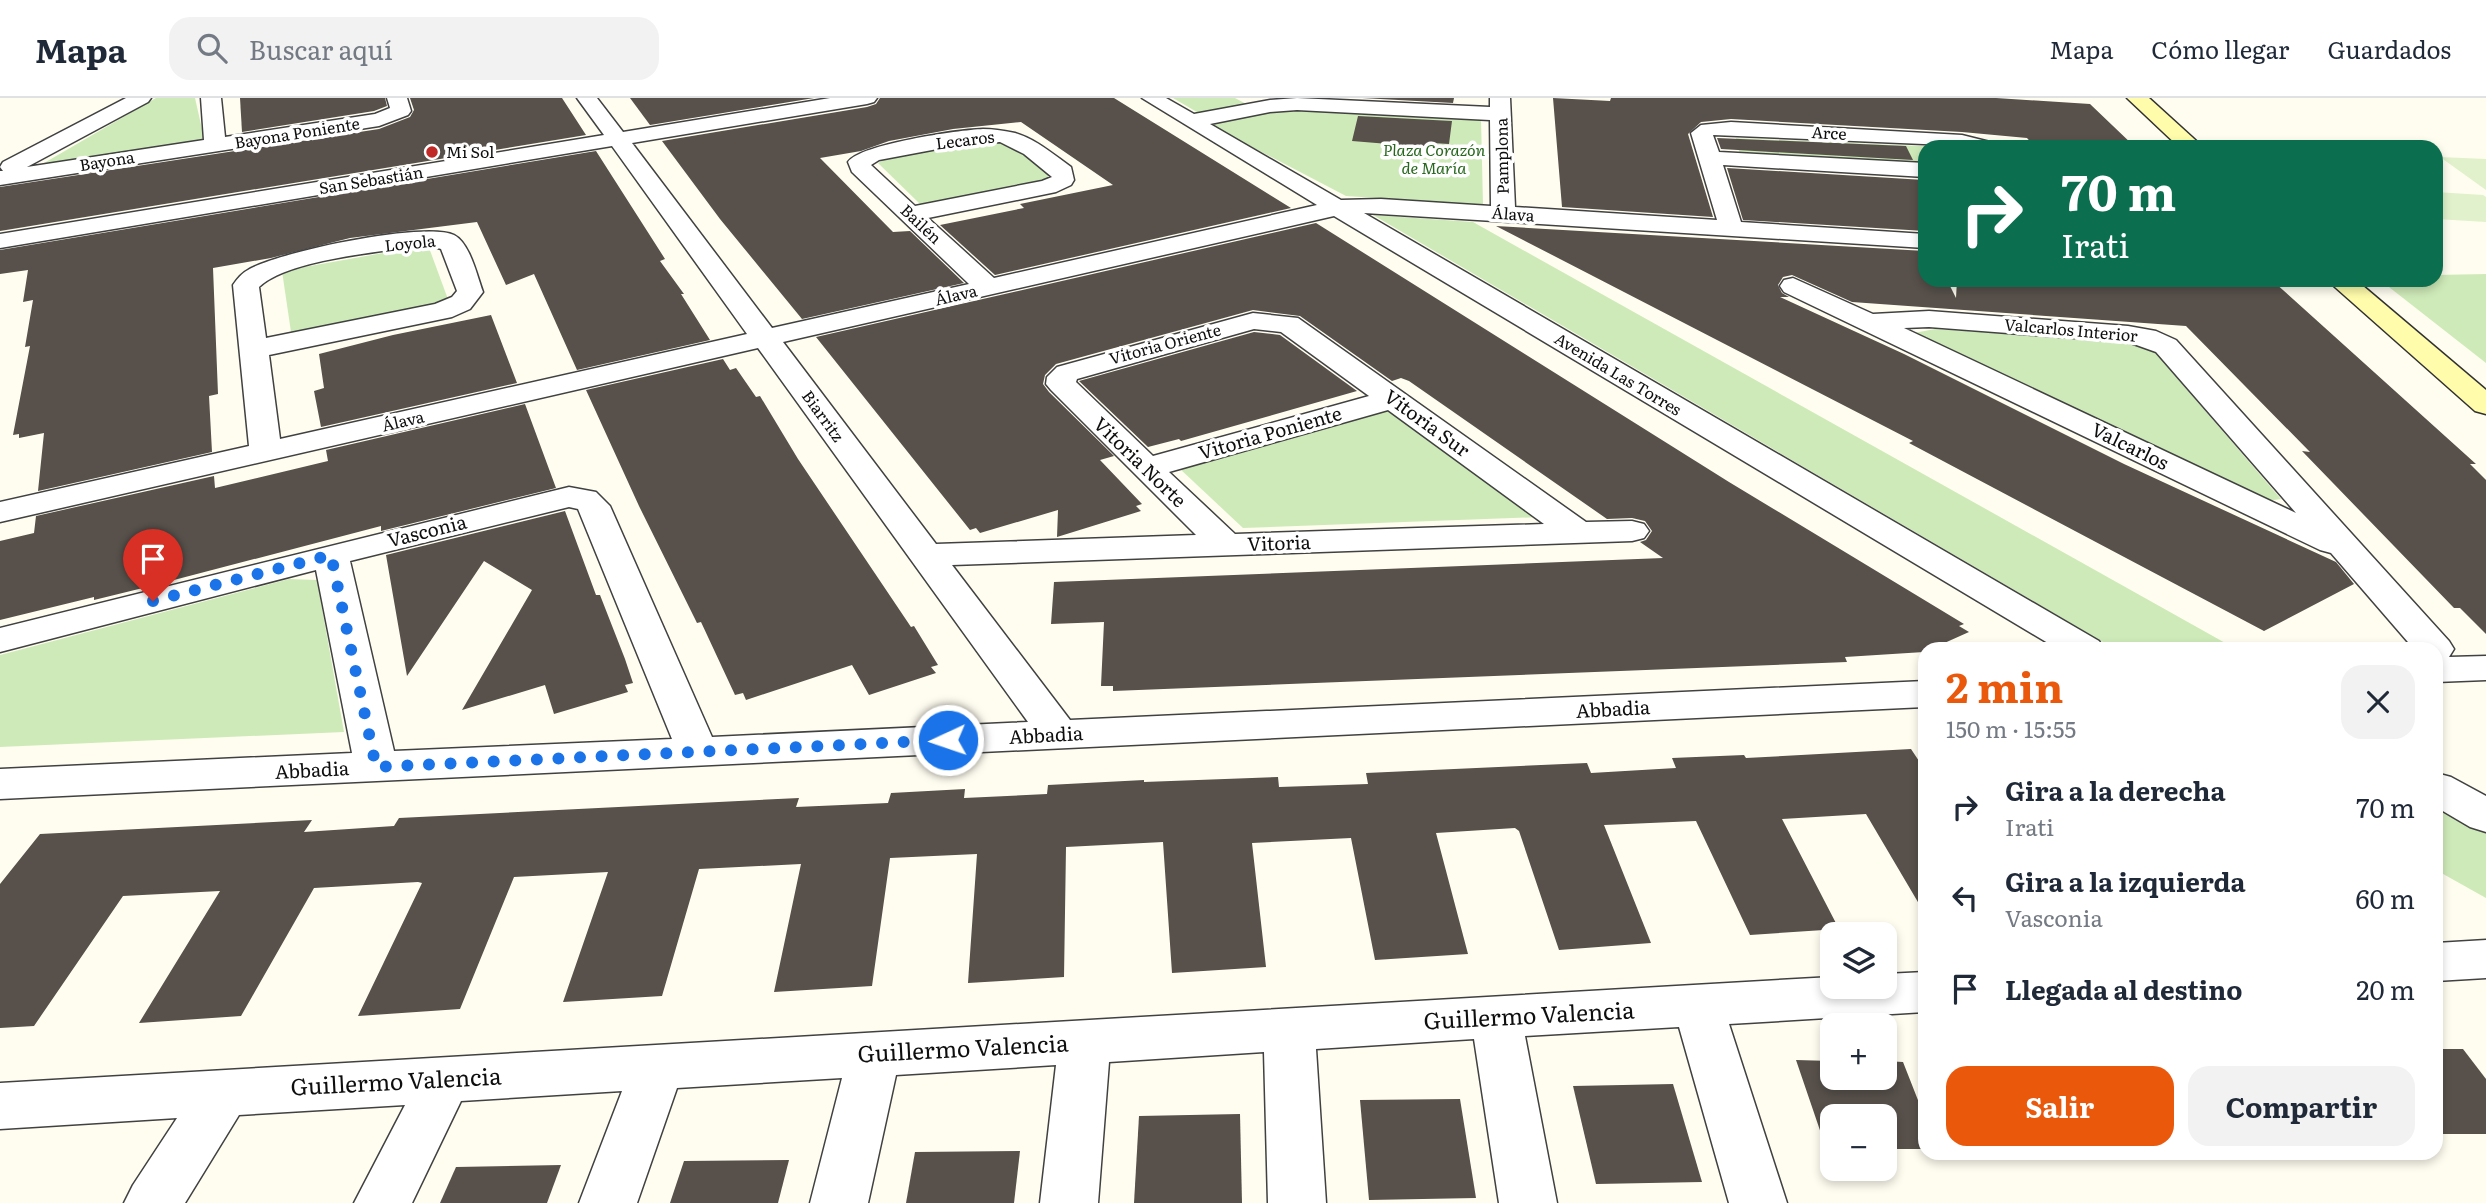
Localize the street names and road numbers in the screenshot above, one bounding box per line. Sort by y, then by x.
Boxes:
street label: Bayona Poniente [233,110,361,154]
street label: Pamplona [1488,117,1514,195]
street label: Arce [1811,119,1847,145]
street label: Lecaros [934,124,995,154]
street label: Bayona [78,144,137,176]
street label: San Sebastián [317,159,425,199]
street label: Bailén [896,198,948,249]
street label: Álava [1491,200,1536,226]
street label: Loyola [383,227,437,257]
street label: Álava [932,277,980,311]
street label: Valcarlos Interior [2003,311,2139,347]
street label: Vitoria Oriente [1106,317,1223,369]
street label: Avenida Las Torres [1550,326,1687,421]
street label: Vitoria Sur [1379,382,1476,463]
street label: Biarritz [797,385,851,446]
street label: Vitoria Poniente [1195,398,1345,466]
street label: Álava [379,403,427,437]
street label: Vitoria Norte [1088,410,1194,513]
street label: Valcarlos [2087,414,2174,476]
street label: Vasconia [384,506,470,553]
street label: Vitoria [1247,527,1312,557]
street label: Abbadia [1575,692,1652,724]
street label: Abbadia [1008,718,1085,750]
street label: Abbadia [274,753,351,785]
street label: Guillermo Valencia [1423,991,1636,1037]
street label: Guillermo Valencia [857,1024,1070,1070]
street label: Guillermo Valencia [290,1057,503,1103]

